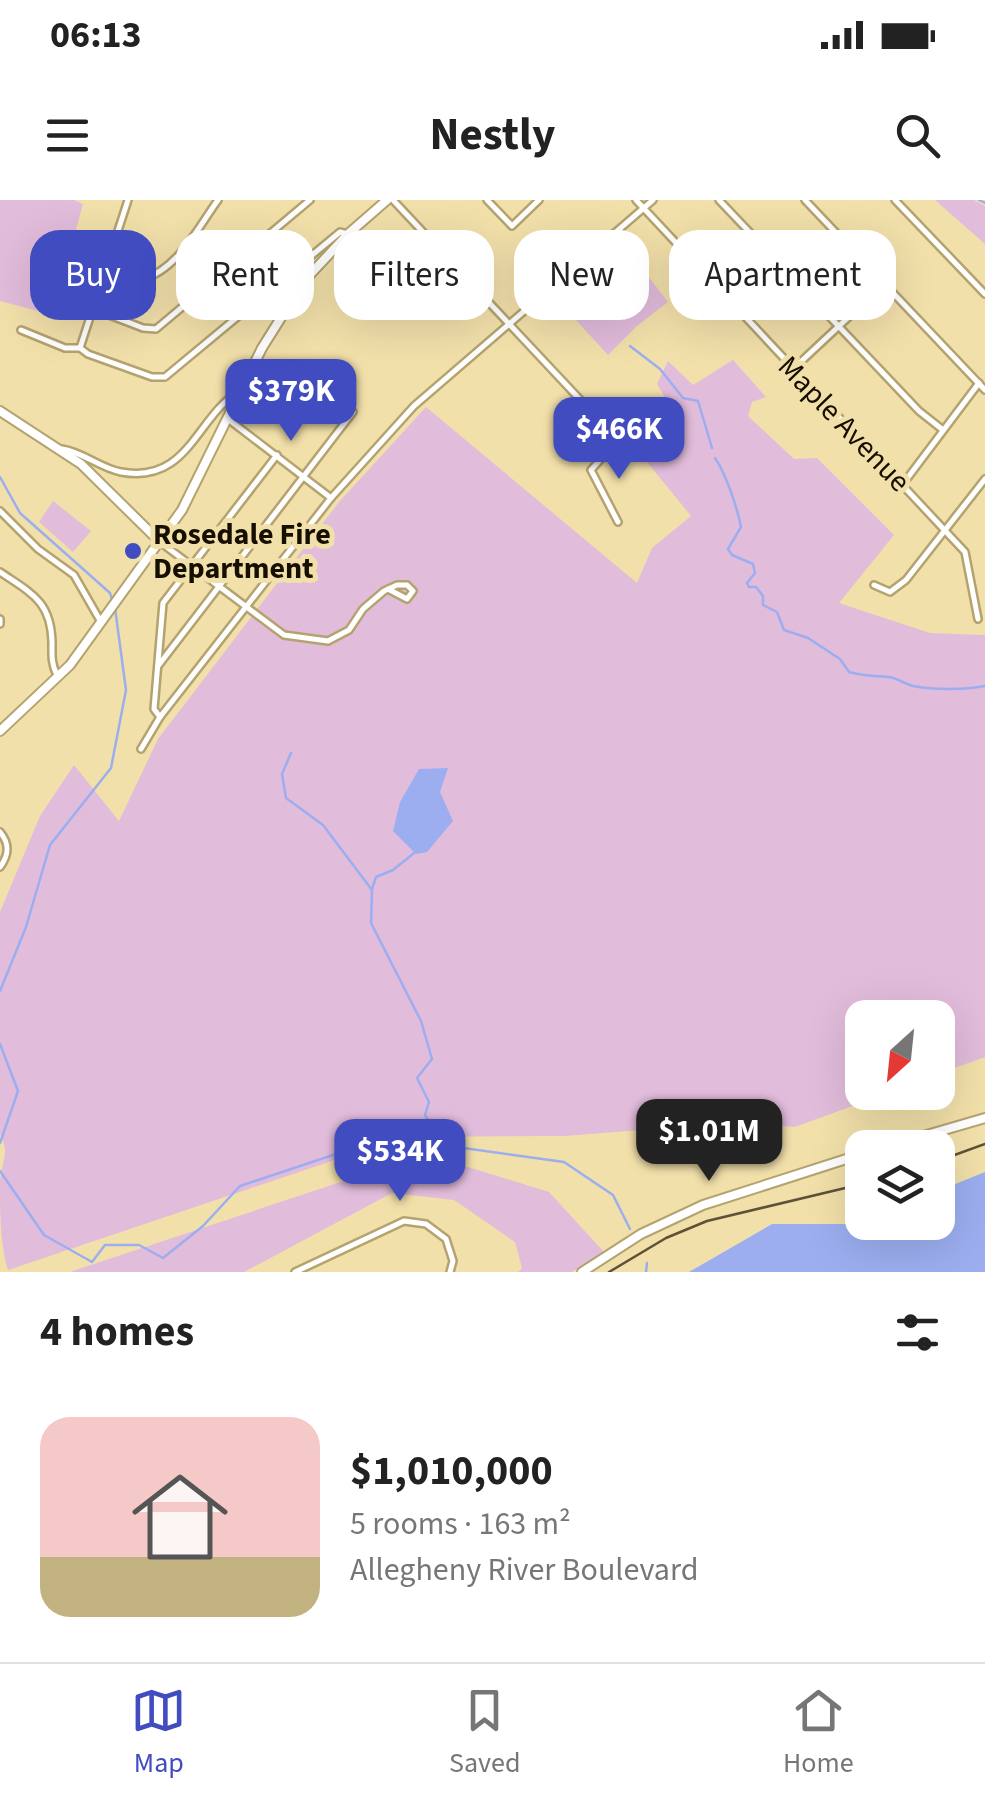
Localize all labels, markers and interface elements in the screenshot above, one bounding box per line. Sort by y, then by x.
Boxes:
text: 06:13 [50,8,142,62]
text: Nestly [430,103,555,167]
icon: menu [40,108,95,163]
icon: search [890,108,945,163]
chip: Buy [30,230,156,320]
chip: Rent [176,230,314,320]
chip: Filters [334,230,494,320]
chip: New [514,230,649,320]
chip: Apartment [669,230,896,320]
street label: Maple Avenue [768,346,920,502]
pin: $379K [221,359,361,444]
text: $379K [247,368,335,414]
pin: $466K [549,397,689,482]
text: $466K [575,406,663,452]
place label: Rosedale Fire Department [153,513,331,590]
marker: Rosedale Fire Department [122,540,144,562]
north arrow [845,1000,955,1110]
map controls [845,1000,955,1240]
pin: $1.01M [628,1099,790,1184]
text: $1.01M [658,1108,760,1154]
pin: $534K [330,1119,470,1204]
text: $534K [356,1128,444,1174]
button: layers [845,1130,955,1240]
text: 4 homes [40,1302,194,1362]
icon: filters [890,1305,945,1360]
text: $1,010,000 [350,1441,553,1501]
icon: home [120,1457,240,1577]
text: 5 rooms · 163 m² [350,1501,571,1547]
text: Allegheny River Boulevard [350,1547,699,1593]
tab: Map [131,1683,186,1783]
tab: Saved [449,1683,520,1783]
tab: Home [783,1683,854,1783]

